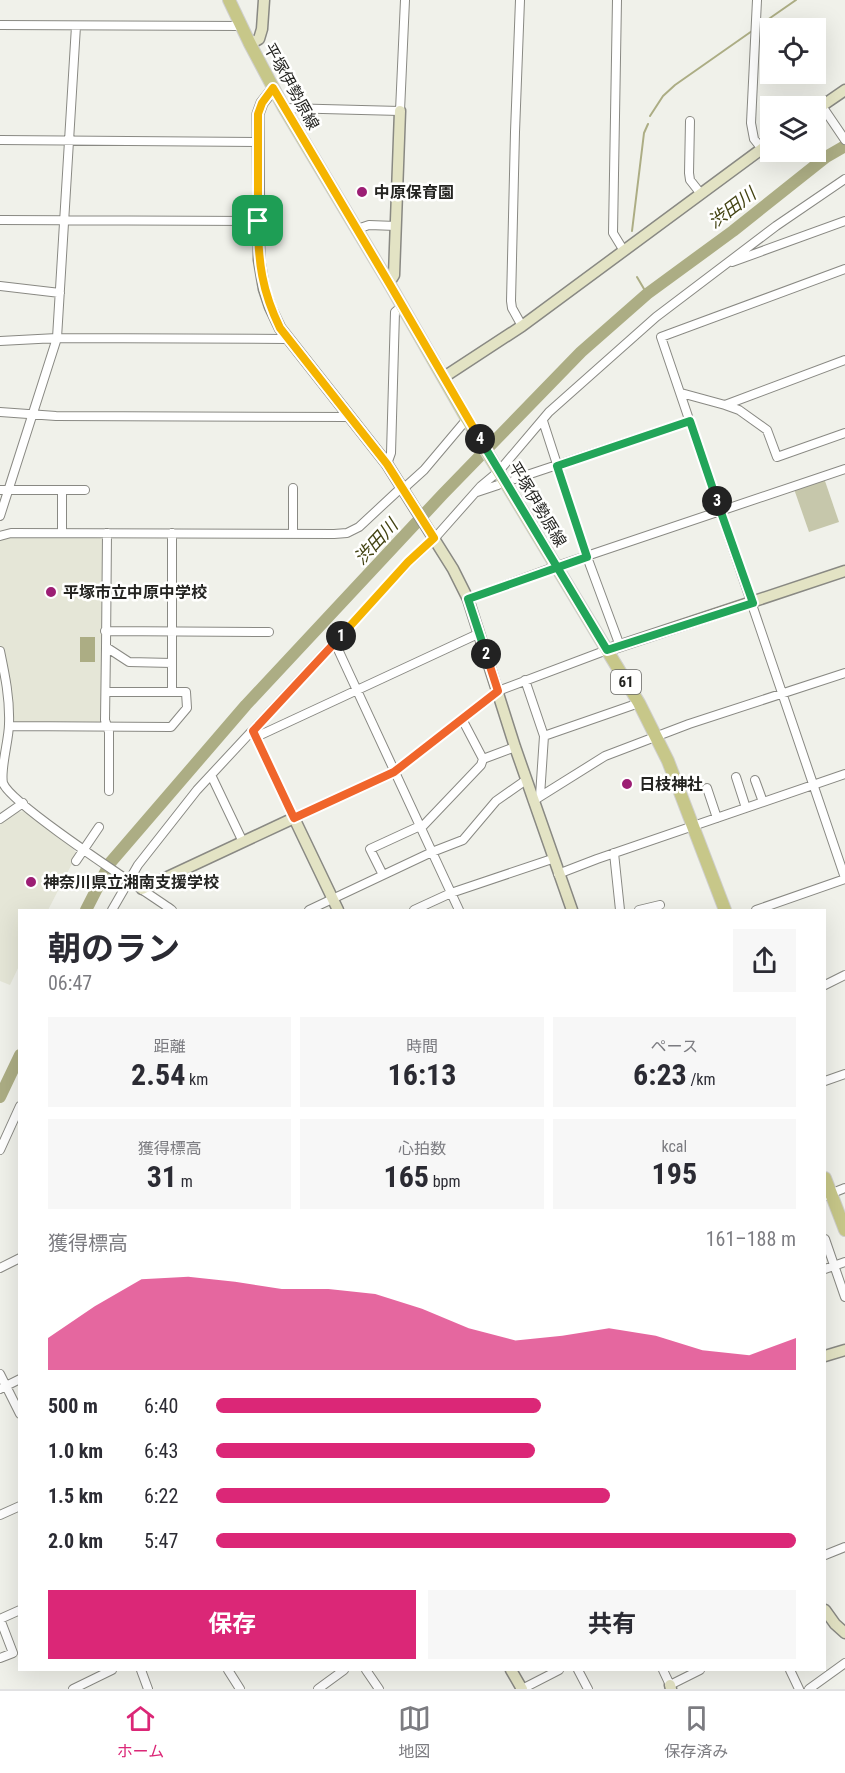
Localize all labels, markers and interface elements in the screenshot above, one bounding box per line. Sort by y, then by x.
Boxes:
map controls [760,18,826,162]
button: locate [760,18,826,84]
street label: 平塚伊勢原線 [260,40,323,133]
button: layers [760,96,826,162]
water label: 渋田川 [704,182,761,232]
place label: 中原保育園 [374,183,454,202]
marker: 中原保育園 [355,185,369,199]
pin [232,195,283,246]
icon: arrive [241,204,274,237]
pin: 4 [465,424,495,454]
text: 4 [476,429,484,448]
street label: 平塚伊勢原線 [505,458,570,550]
pin: 3 [702,486,732,516]
text: 3 [713,491,721,510]
water label: 渋田川 [350,513,403,569]
place label: 平塚市立中原中学校 [63,583,207,602]
marker: 平塚市立中原中学校 [44,585,58,599]
pin: 1 [326,621,356,651]
text: 1 [337,626,345,645]
pin: 2 [471,639,501,669]
text: 2 [482,644,490,663]
road number: 61 [611,670,641,694]
place label: 日枝神社 [639,775,703,794]
marker: 日枝神社 [620,777,634,791]
place label: 神奈川県立湘南支援学校 [43,873,219,892]
marker: 神奈川県立湘南支援学校 [24,875,38,889]
text: 朝のラン [48,929,180,968]
button: share [733,929,796,992]
text: 06:47 [48,971,92,995]
text: 距離 [154,1037,186,1056]
text: 時間 [406,1037,438,1056]
text: ペース [651,1037,698,1056]
text: 2.54 [131,1057,185,1092]
text: 16:13 [388,1057,456,1092]
text: 6:23 [633,1057,687,1092]
text: km [185,1070,208,1089]
text: /km [687,1070,716,1089]
text: kcal [661,1137,687,1156]
text: 獲得標高 [138,1139,202,1158]
text: 心拍数 [398,1139,446,1158]
text: 195 [652,1156,697,1191]
text: 31 [147,1159,177,1194]
text: 165 [384,1159,429,1194]
text: m [177,1172,193,1191]
text: bpm [429,1172,460,1191]
text: 161–188 m [706,1227,796,1251]
text: 獲得標高 [48,1231,128,1255]
text: 500 m [48,1394,98,1418]
text: 6:40 [144,1394,178,1418]
text: 1.0 km [48,1439,103,1463]
text: 6:43 [144,1439,178,1463]
text: 1.5 km [48,1484,103,1508]
text: 6:22 [144,1484,178,1508]
text: 2.0 km [48,1529,103,1553]
text: 5:47 [144,1529,178,1553]
button: 保存 [48,1590,416,1659]
button: 共有 [428,1590,796,1659]
tab: ホーム [117,1702,164,1762]
tab: 地図 [398,1702,431,1762]
tab: 保存済み [664,1702,728,1762]

